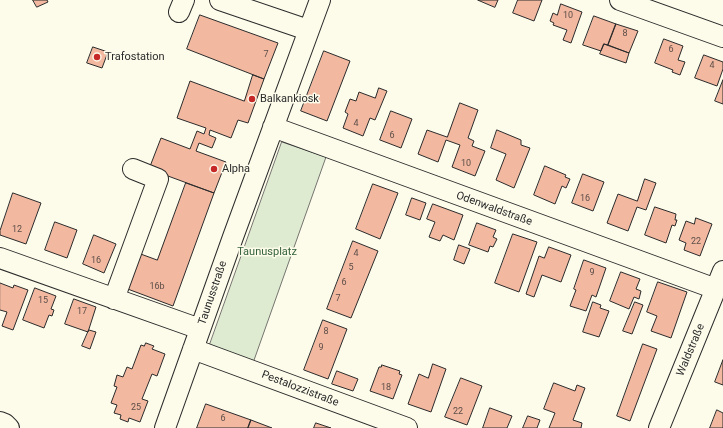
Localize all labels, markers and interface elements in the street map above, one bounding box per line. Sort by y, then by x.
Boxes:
house number: 10 [563,11,573,21]
house number: 8 [622,29,628,39]
house number: 6 [668,45,674,55]
place label: Trafostation [105,50,165,64]
house number: 7 [263,50,269,60]
marker: Trafostation [92,52,102,62]
house number: 4 [709,61,715,71]
place label: Balkankiosk [260,92,319,106]
marker: Balkankiosk [247,94,257,104]
house number: 4 [353,119,359,129]
house number: 6 [389,131,395,141]
house number: 10 [461,159,471,169]
place label: Alpha [222,162,250,176]
marker: Alpha [209,164,219,174]
street label: Odenwaldstraße [454,189,534,229]
house number: 16 [580,194,590,204]
house number: 12 [12,225,22,235]
house number: 22 [691,237,701,247]
park label: Taunusplatz [237,245,297,259]
house number: 4 [353,249,359,259]
house number: 16 [91,256,101,266]
street label: Taunusstraße [196,259,230,327]
house number: 5 [348,263,354,273]
house number: 9 [589,268,595,278]
house number: 6 [341,278,347,288]
house number: 16b [149,282,165,292]
house number: 7 [335,294,341,304]
house number: 15 [38,296,48,306]
house number: 17 [77,307,87,317]
street label: Waldstraße [674,322,708,378]
house number: 8 [323,327,329,337]
house number: 9 [318,343,324,353]
street label: Pestalozzistraße [260,368,340,410]
house number: 18 [381,383,391,393]
house number: 25 [131,403,141,413]
house number: 22 [453,407,463,417]
house number: 6 [220,414,226,424]

